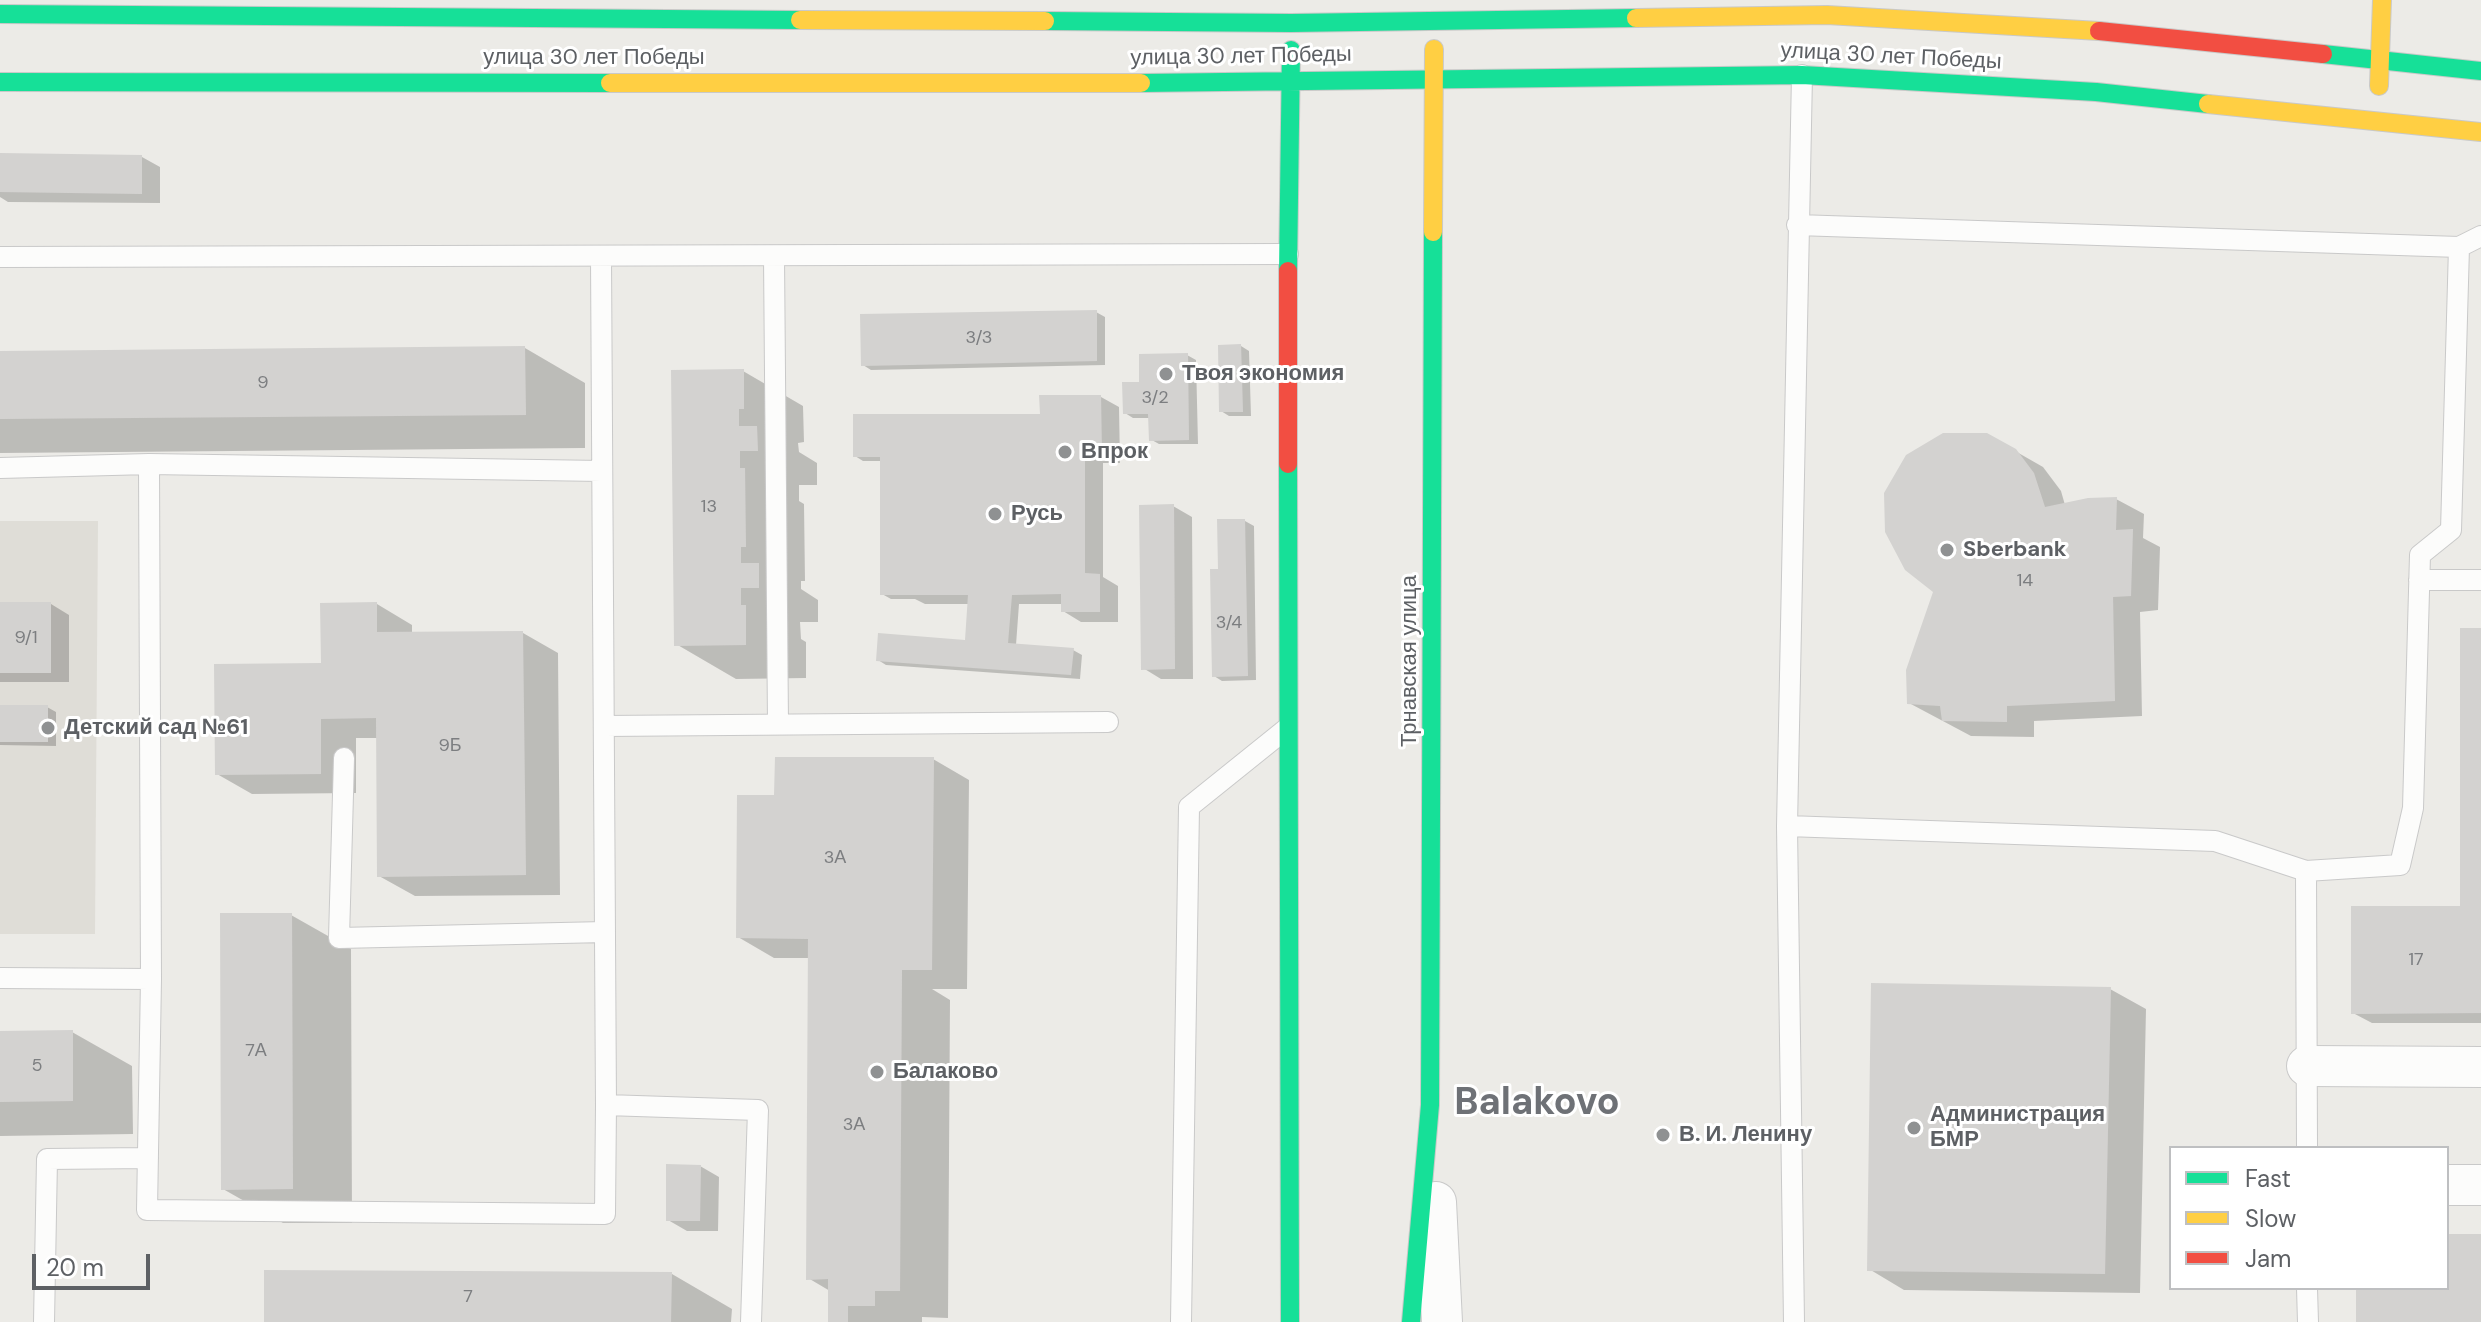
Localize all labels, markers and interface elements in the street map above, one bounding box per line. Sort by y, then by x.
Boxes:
street label: улица 30 лет Победы [1780,38,2002,76]
street label: улица 30 лет Победы [1130,42,1352,72]
street label: улица 30 лет Победы [483,45,705,71]
house number: 3/3 [966,327,992,349]
place label: Твоя экономия [1182,361,1344,387]
marker: Твоя экономия [1157,365,1175,383]
house number: 9 [257,372,269,394]
house number: 3/2 [1141,387,1169,409]
place label: Впрок [1081,439,1148,465]
marker: Впрок [1056,443,1074,461]
house number: 13 [701,496,717,518]
place label: Русь [1011,501,1063,527]
marker: Русь [986,505,1004,523]
place label: Sberbank [1963,537,2067,563]
marker: Sberbank [1938,541,1956,559]
house number: 14 [2017,570,2033,592]
street label: Трнавская улица [1397,575,1423,747]
house number: 3/4 [1216,612,1242,634]
house number: 9/1 [14,627,38,649]
place label: Детский сад №61 [64,715,248,741]
marker: Детский сад №61 [39,719,57,737]
house number: 9Б [438,735,462,757]
house number: 3А [824,847,846,869]
house number: 17 [2408,949,2424,971]
house number: 7А [245,1040,267,1062]
house number: 5 [32,1055,42,1077]
place label: Балаково [893,1059,998,1085]
marker: Балаково [868,1063,886,1081]
district label: Balakovo [1454,1081,1620,1127]
place label: Администрация БМР [1930,1102,2105,1154]
house number: 3А [843,1114,865,1136]
marker: Администрация БМР [1905,1119,1923,1137]
place label: В. И. Ленину [1679,1122,1812,1148]
marker: В. И. Ленину [1654,1126,1672,1144]
legend [2169,1146,2449,1290]
text: Fast [2245,1163,2291,1194]
text: Slow [2245,1203,2296,1234]
scale bar [36,1238,154,1288]
text: Jam [2245,1243,2291,1274]
text: 20 m [46,1252,104,1283]
house number: 7 [463,1286,473,1308]

